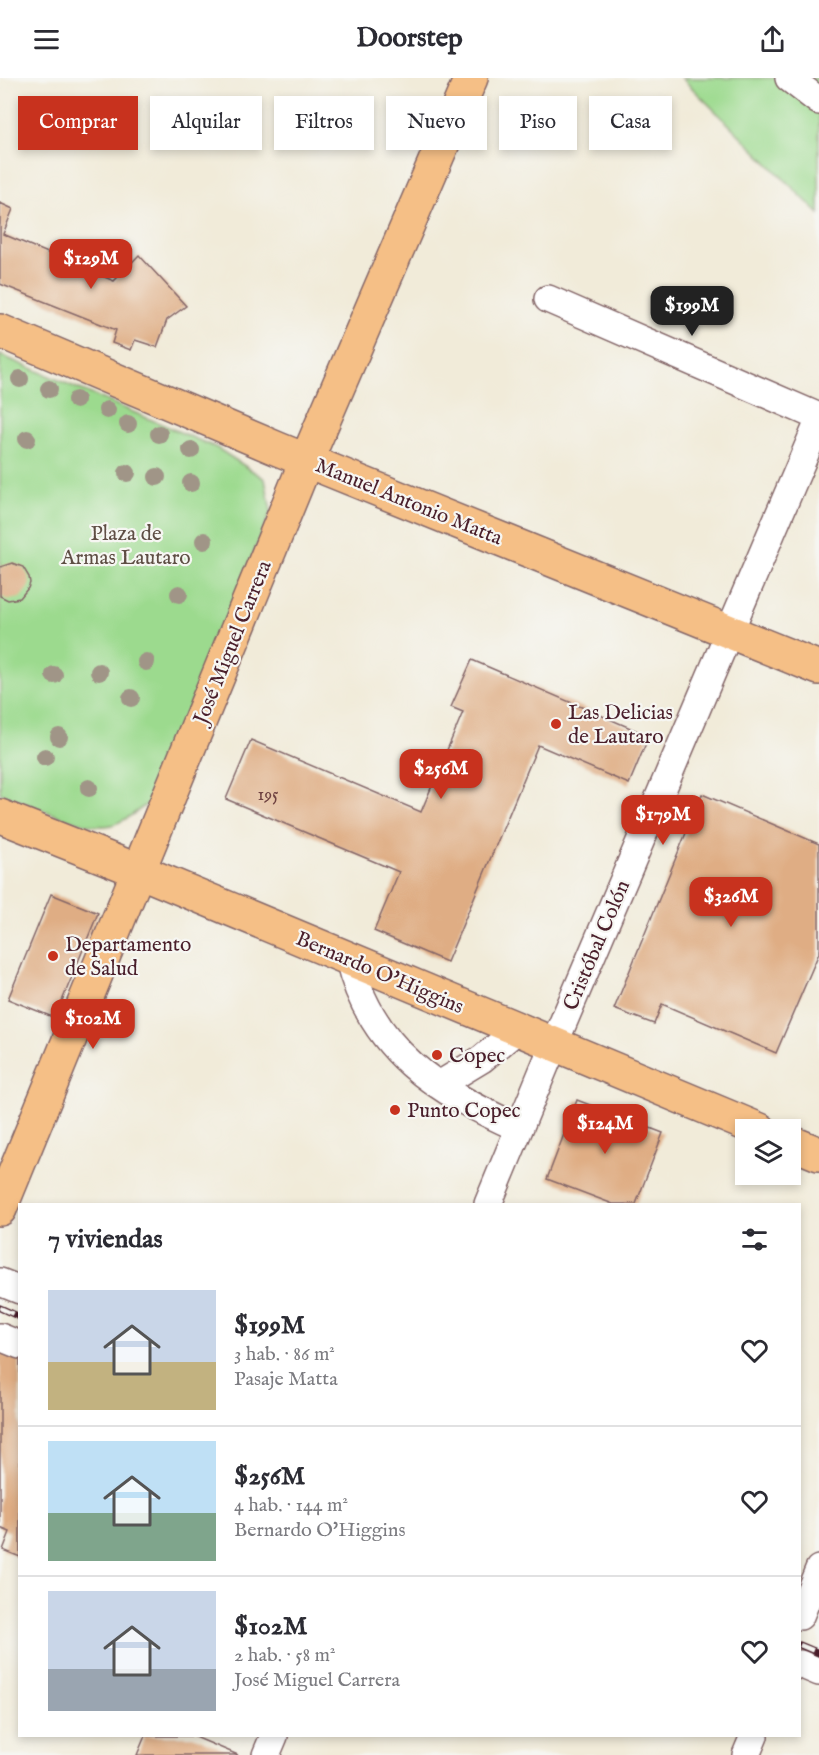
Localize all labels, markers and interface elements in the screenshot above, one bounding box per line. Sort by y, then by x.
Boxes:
text: Doorstep [356,22,463,56]
icon: menu [30,23,63,56]
icon: share [756,23,789,56]
chip: Comprar [18,96,138,150]
chip: Alquilar [150,96,262,150]
chip: Filtros [274,96,374,150]
chip: Nuevo [386,96,487,150]
chip: Piso [499,96,577,150]
chip: Casa [589,96,672,150]
pin: $129M [49,239,133,290]
text: $129M [63,246,119,271]
pin: $199M [650,286,734,337]
text: $199M [665,293,719,318]
street label: Manuel Antonio Matta [311,453,507,553]
park label: Plaza de Armas Lautaro [60,521,191,572]
street label: José Miguel Carrera [187,556,279,730]
place label: Las Delicias de Lautaro [568,700,673,751]
marker: Las Delicias de Lautaro [549,717,563,731]
pin: $256M [399,749,483,800]
text: $256M [414,756,468,781]
house number: 195 [257,784,279,807]
pin: $179M [621,795,705,846]
text: $179M [635,802,691,827]
street label: Cristóbal Colón [558,876,637,1015]
pin: $326M [689,877,773,928]
text: $326M [703,884,759,909]
street label: Bernardo O'Higgins [291,926,468,1021]
place label: Departamento de Salud [65,932,191,983]
marker: Departamento de Salud [46,949,60,963]
pin: $102M [51,999,135,1050]
text: $102M [65,1006,121,1031]
place label: Copec [449,1043,505,1070]
marker: Copec [430,1048,444,1062]
place label: Punto Copec [407,1098,521,1125]
marker: Punto Copec [388,1103,402,1117]
pin: $124M [563,1104,647,1155]
text: $124M [577,1111,633,1136]
map controls [735,1119,801,1185]
button: layers [735,1119,801,1185]
text: 7 viviendas [48,1223,163,1256]
icon: filters [738,1223,771,1256]
text: $199M [234,1309,305,1342]
icon: home [96,1314,168,1386]
icon: heart [738,1334,771,1367]
text: 3 hab. · 86 m² [234,1342,335,1367]
text: Pasaje Matta [234,1367,338,1392]
text: $256M [234,1460,305,1493]
icon: home [96,1465,168,1537]
icon: heart [738,1485,771,1518]
text: 4 hab. · 144 m² [234,1493,348,1518]
text: Bernardo O'Higgins [234,1518,406,1543]
text: $102M [234,1610,307,1643]
icon: home [96,1615,168,1687]
icon: heart [738,1635,771,1668]
text: 2 hab. · 58 m² [234,1643,336,1668]
text: José Miguel Carrera [234,1668,400,1693]

